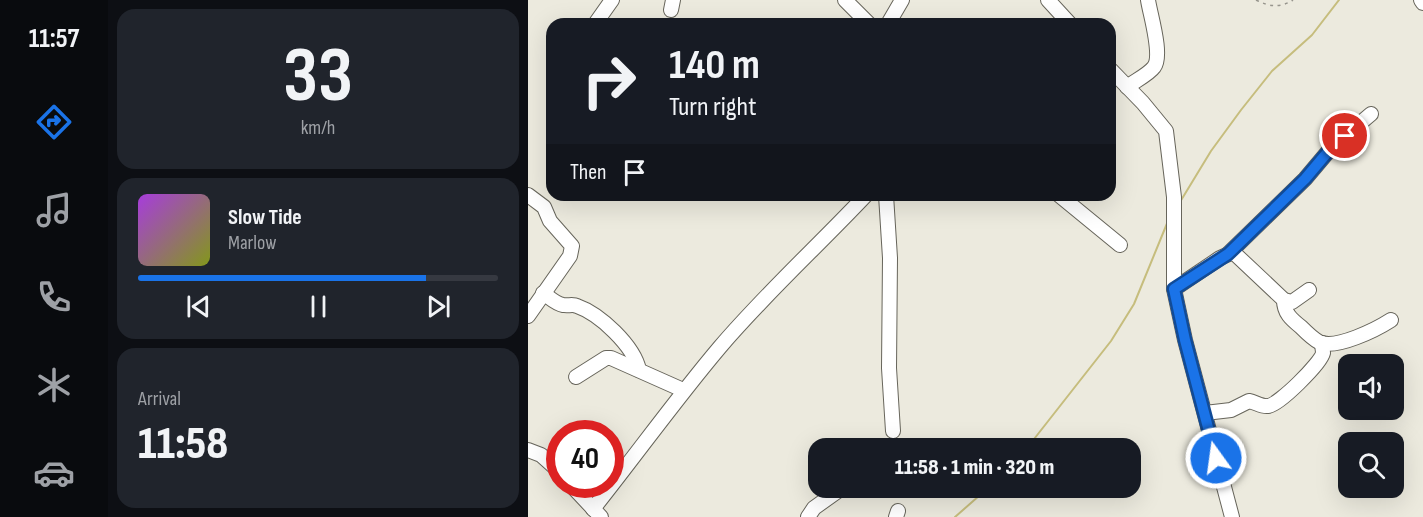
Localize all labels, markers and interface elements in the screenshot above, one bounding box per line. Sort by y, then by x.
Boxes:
text: 11:57 [29,23,79,55]
text: 33 [283,30,353,123]
text: 140 m [669,40,760,91]
icon: right [570,42,648,120]
text: Turn right [669,91,756,123]
icon: directions [33,101,75,143]
pin [1319,110,1370,161]
text: km/h [301,116,335,140]
icon: arrive [1328,119,1361,152]
icon: arrive [618,156,651,189]
text: Then [570,159,606,186]
icon: music [33,189,75,231]
text: Slow Tide [228,204,302,231]
text: Marlow [228,231,276,255]
icon: phone [33,276,75,318]
icon: previous [182,290,215,323]
icon: pause [302,290,335,323]
icon: next [422,290,455,323]
map controls [1338,354,1404,498]
button: sound [1338,354,1404,420]
icon: climate [33,364,75,406]
text: Arrival [138,387,181,411]
text: 11:58 [138,417,228,472]
speed limit sign: 40 [546,420,624,498]
position arrow [1184,426,1248,490]
button: search [1338,432,1404,498]
icon: car [33,452,75,494]
text: 11:58 · 1 min · 320 m [895,454,1054,481]

